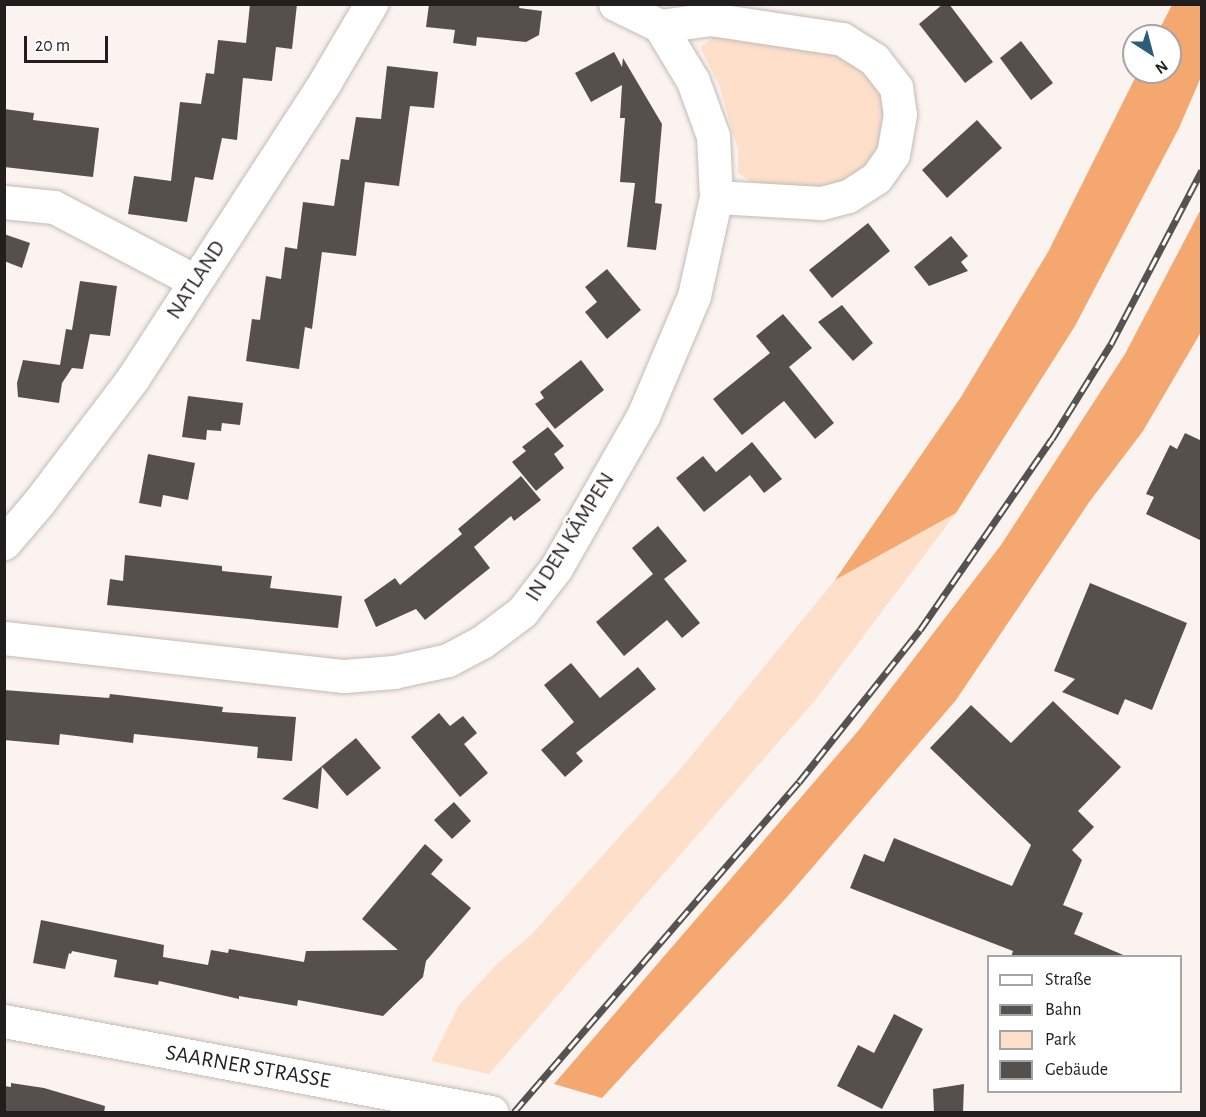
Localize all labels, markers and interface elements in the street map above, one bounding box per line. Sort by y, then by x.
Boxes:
scale bar [27,24,111,62]
north arrow [1122,24,1182,84]
text: 20 m [35,37,70,55]
text: N [1152,57,1171,77]
street label: NATLAND [161,236,231,324]
street label: IN DEN KÄMPEN [520,468,620,606]
legend [987,955,1182,1093]
text: Straße [1045,971,1091,989]
text: Bahn [1045,1001,1081,1019]
text: Park [1045,1031,1076,1049]
street label: SAARNER STRASSE [164,1040,332,1094]
text: Gebäude [1045,1061,1108,1079]

